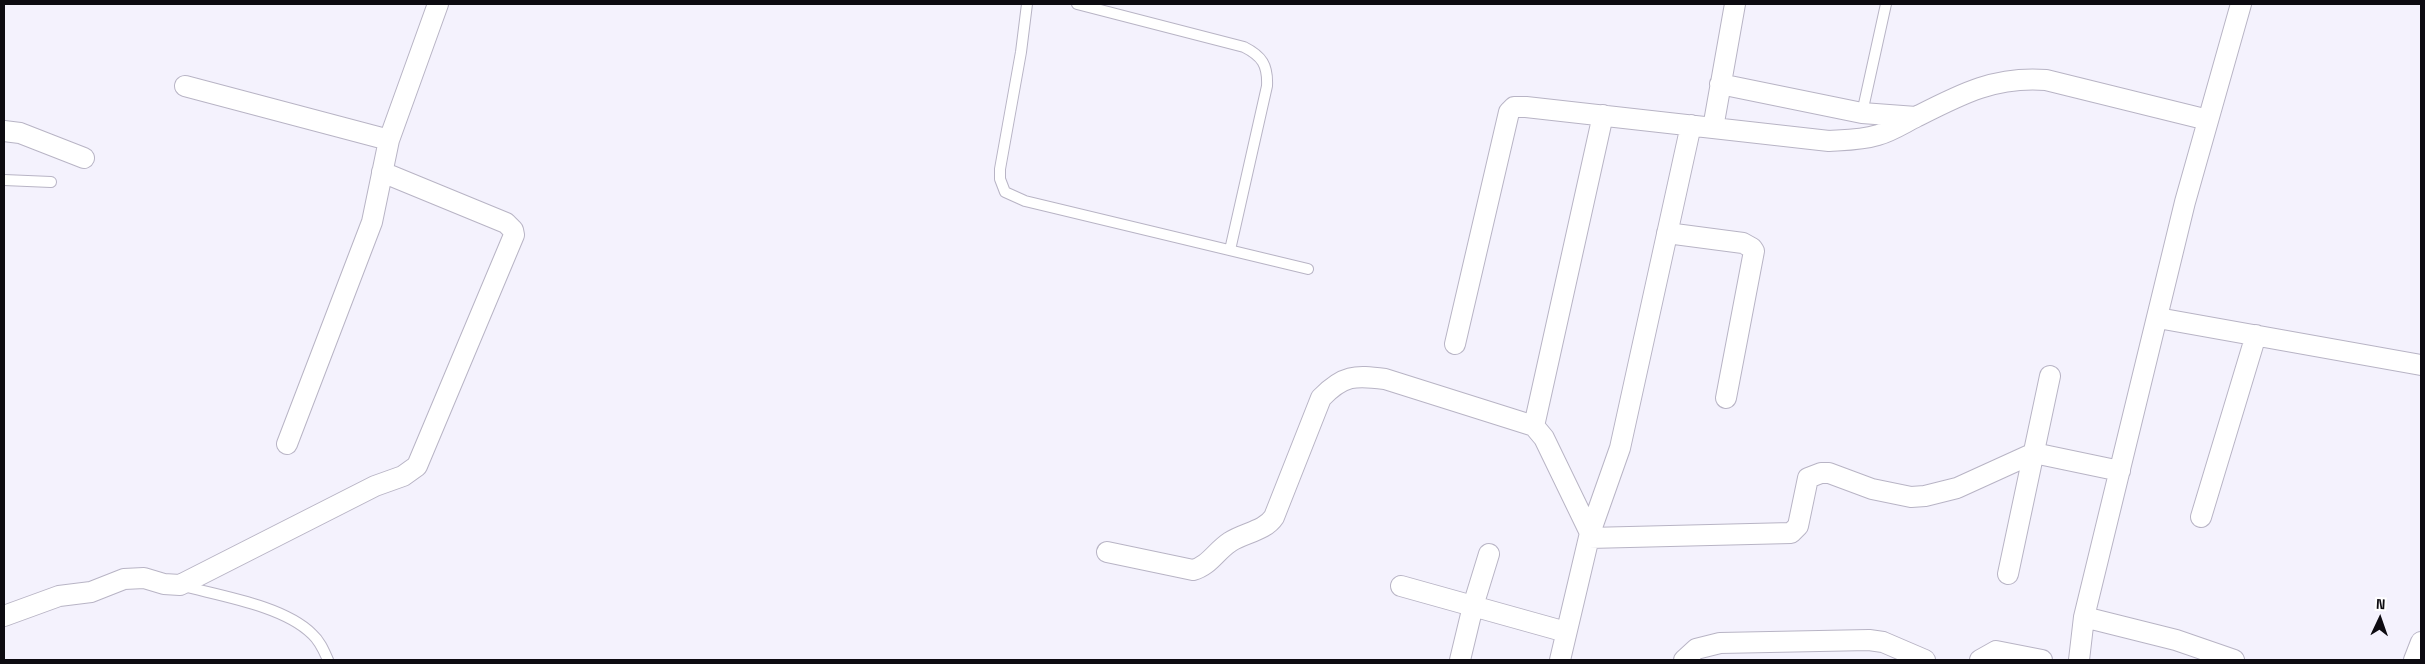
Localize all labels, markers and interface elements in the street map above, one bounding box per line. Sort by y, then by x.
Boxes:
north arrow [2355,594,2405,644]
text: N [2376,595,2386,613]

